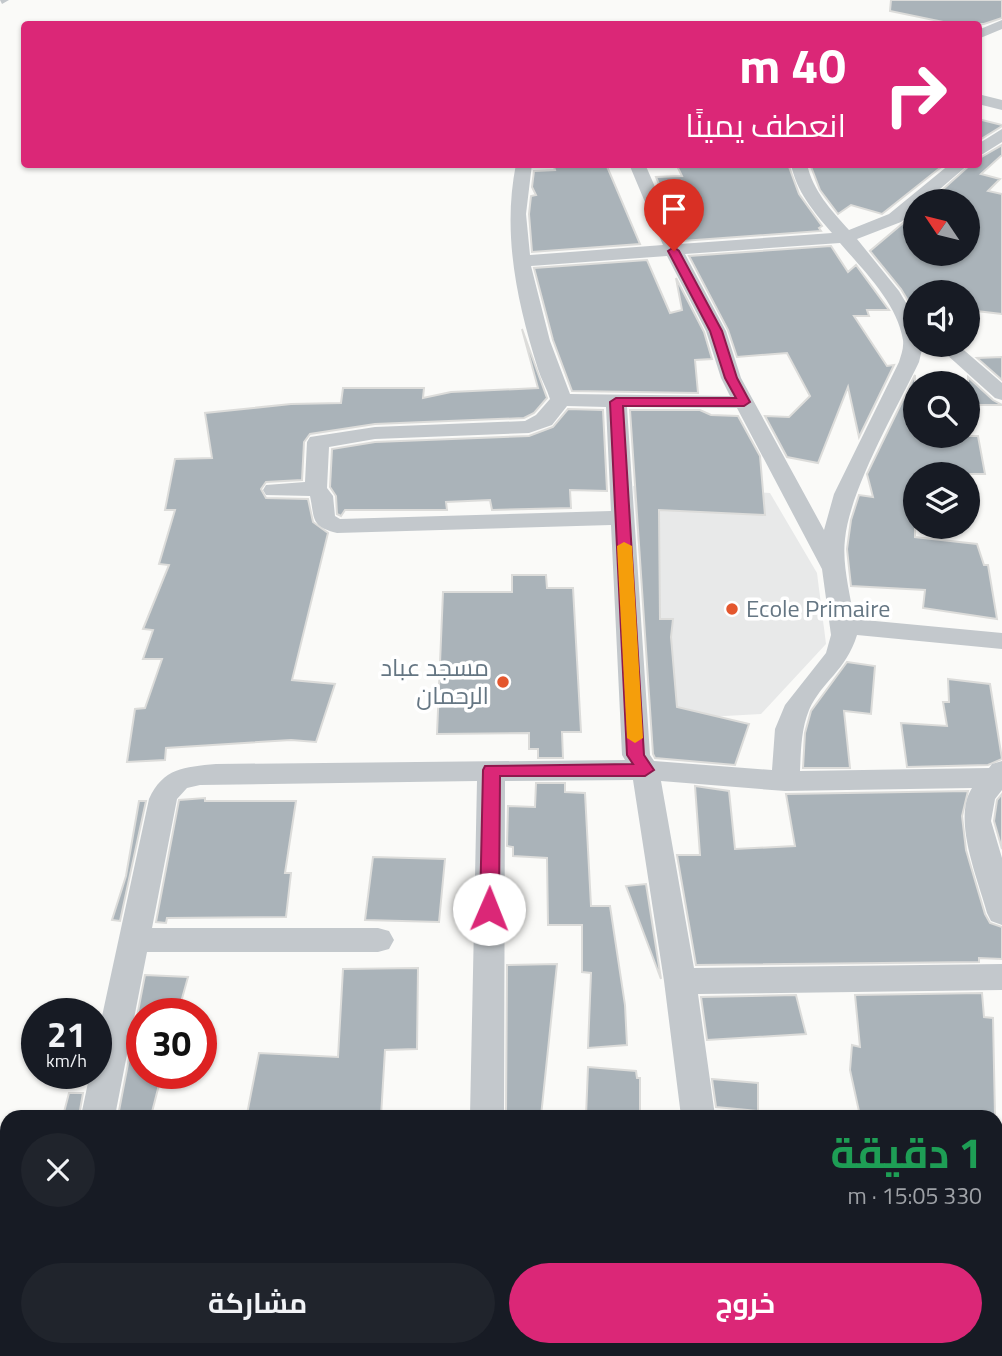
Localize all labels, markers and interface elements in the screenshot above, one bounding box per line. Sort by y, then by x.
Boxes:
text: 40 m [739,27,846,102]
icon: right [870,49,961,140]
text: انعطف يمينًا [685,101,846,149]
pin [644,179,704,251]
north arrow [903,189,980,266]
map controls [903,189,980,539]
icon: arrive [655,190,693,228]
button: sound [903,280,980,357]
button: search [903,371,980,448]
button: layers [903,462,980,539]
place label: Ecole Primaire [746,590,890,626]
marker: Ecole Primaire [724,601,740,617]
place label: مسجد عباد الرحمان [380,649,489,713]
marker: مسجد عباد الرحمان [495,674,511,690]
position arrow [452,872,526,946]
speed limit sign: 30 [126,998,217,1089]
text: 21 [47,1007,86,1061]
text: km/h [46,1047,87,1074]
text: 1 دقيقة [830,1120,982,1184]
button: close [21,1133,95,1207]
text: 330 m · 15:05 [847,1178,982,1213]
button: مشاركة [21,1263,495,1343]
button: خروج [509,1263,982,1343]

